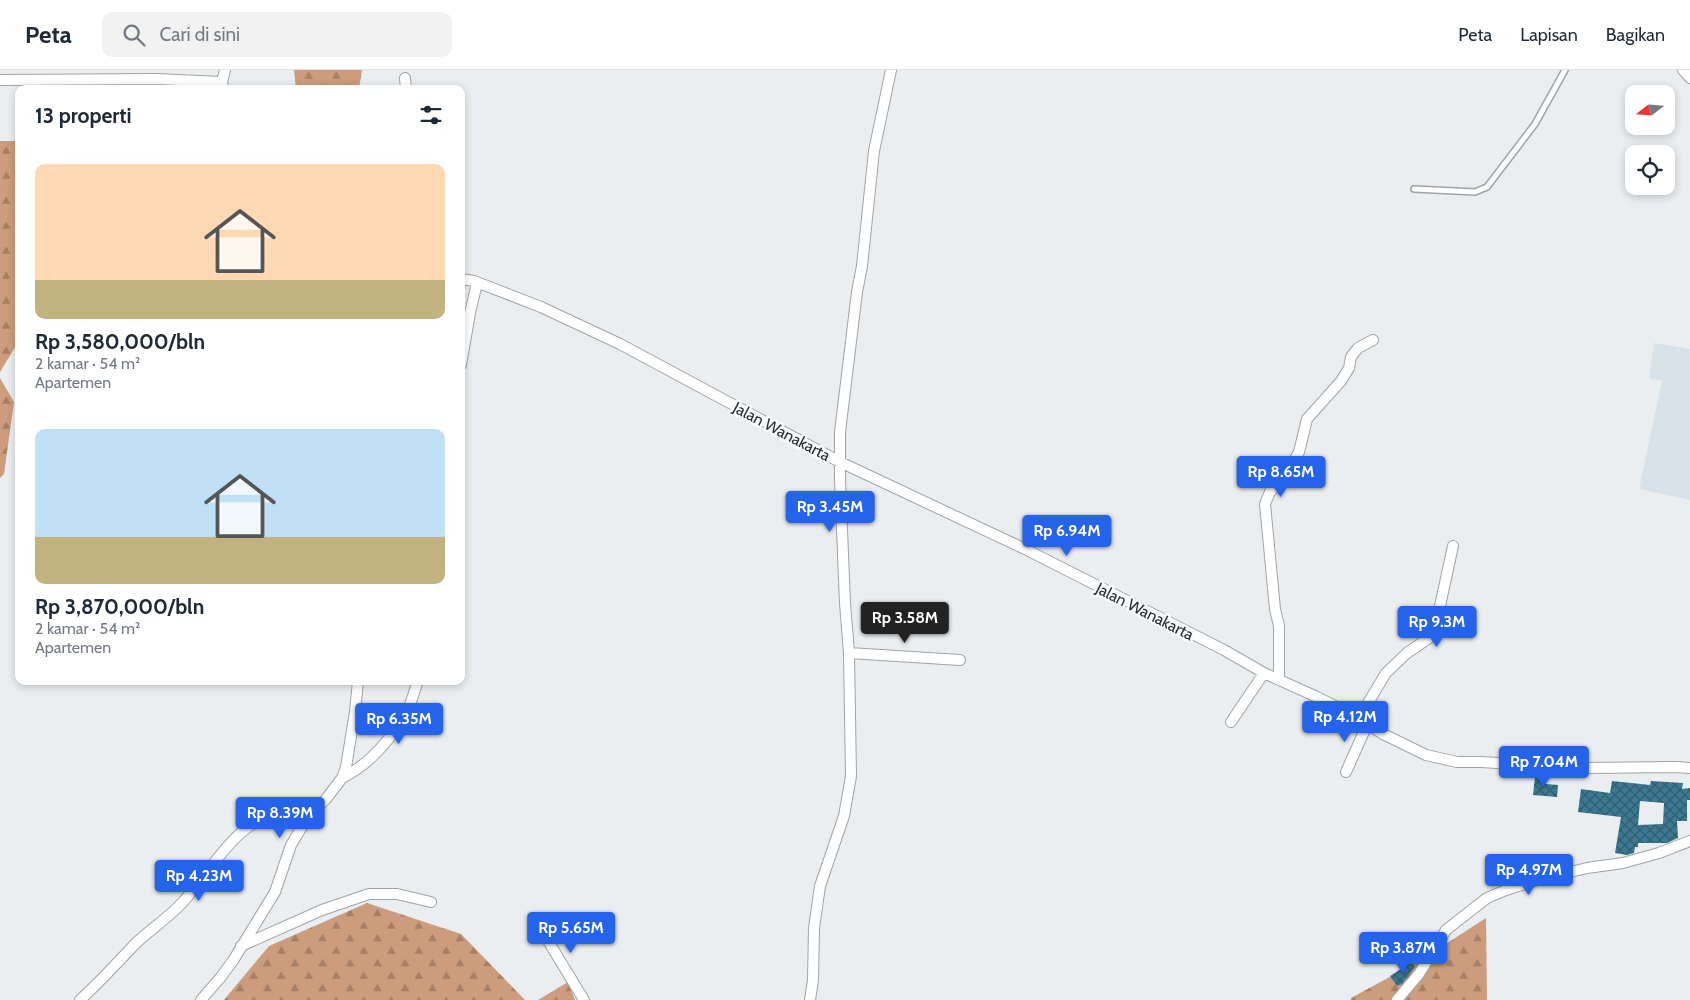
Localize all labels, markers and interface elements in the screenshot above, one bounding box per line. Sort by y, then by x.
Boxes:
search box [102,12,452,57]
text: Peta [25,20,72,49]
icon: search [120,21,148,49]
text: Cari di sini [160,23,240,46]
text: Peta [1458,24,1492,46]
text: Lapisan [1520,24,1578,46]
text: Bagikan [1606,24,1665,46]
north arrow [1625,85,1675,135]
map controls [1625,85,1675,195]
icon: filters [417,101,445,129]
text: 13 properti [35,103,132,128]
button: locate [1625,145,1675,195]
icon: home [195,196,285,286]
text: Rp 3,580,000/bln [35,329,205,354]
text: 2 kamar · 54 m² [35,354,140,373]
text: Apartemen [35,373,111,392]
street label: Jalan Wanakarta [729,397,834,465]
pin: Rp 8.65M [1229,456,1333,498]
icon: home [195,461,285,551]
text: Rp 8.65M [1248,462,1314,481]
pin: Rp 3.45M [778,490,882,533]
text: Rp 3.45M [797,497,863,516]
pin: Rp 6.94M [1015,514,1119,557]
text: Rp 6.94M [1033,521,1101,540]
street label: Jalan Wanakarta [1092,578,1197,644]
text: Rp 3,870,000/bln [35,594,204,619]
pin: Rp 3.58M [853,602,957,644]
pin: Rp 9.3M [1391,606,1483,648]
text: Rp 3.58M [872,608,938,627]
text: Rp 9.3M [1409,612,1465,631]
text: 2 kamar · 54 m² [35,619,140,638]
text: Apartemen [35,638,111,657]
pin: Rp 4.12M [1293,700,1397,743]
pin: Rp 6.35M [347,702,451,745]
text: Rp 4.12M [1313,707,1377,726]
text: Rp 6.35M [366,709,432,728]
pin: Rp 7.04M [1492,746,1596,788]
text: Rp 7.04M [1510,752,1578,771]
pin: Rp 8.39M [228,796,332,839]
text: Rp 8.39M [247,803,313,822]
pin: Rp 4.97M [1477,854,1581,896]
pin: Rp 4.23M [147,860,251,902]
text: Rp 4.97M [1496,860,1562,879]
text: Rp 4.23M [166,866,232,885]
pin: Rp 5.65M [519,912,623,954]
text: Rp 5.65M [538,918,604,937]
pin: Rp 3.87M [1351,932,1455,974]
text: Rp 3.87M [1370,938,1436,957]

